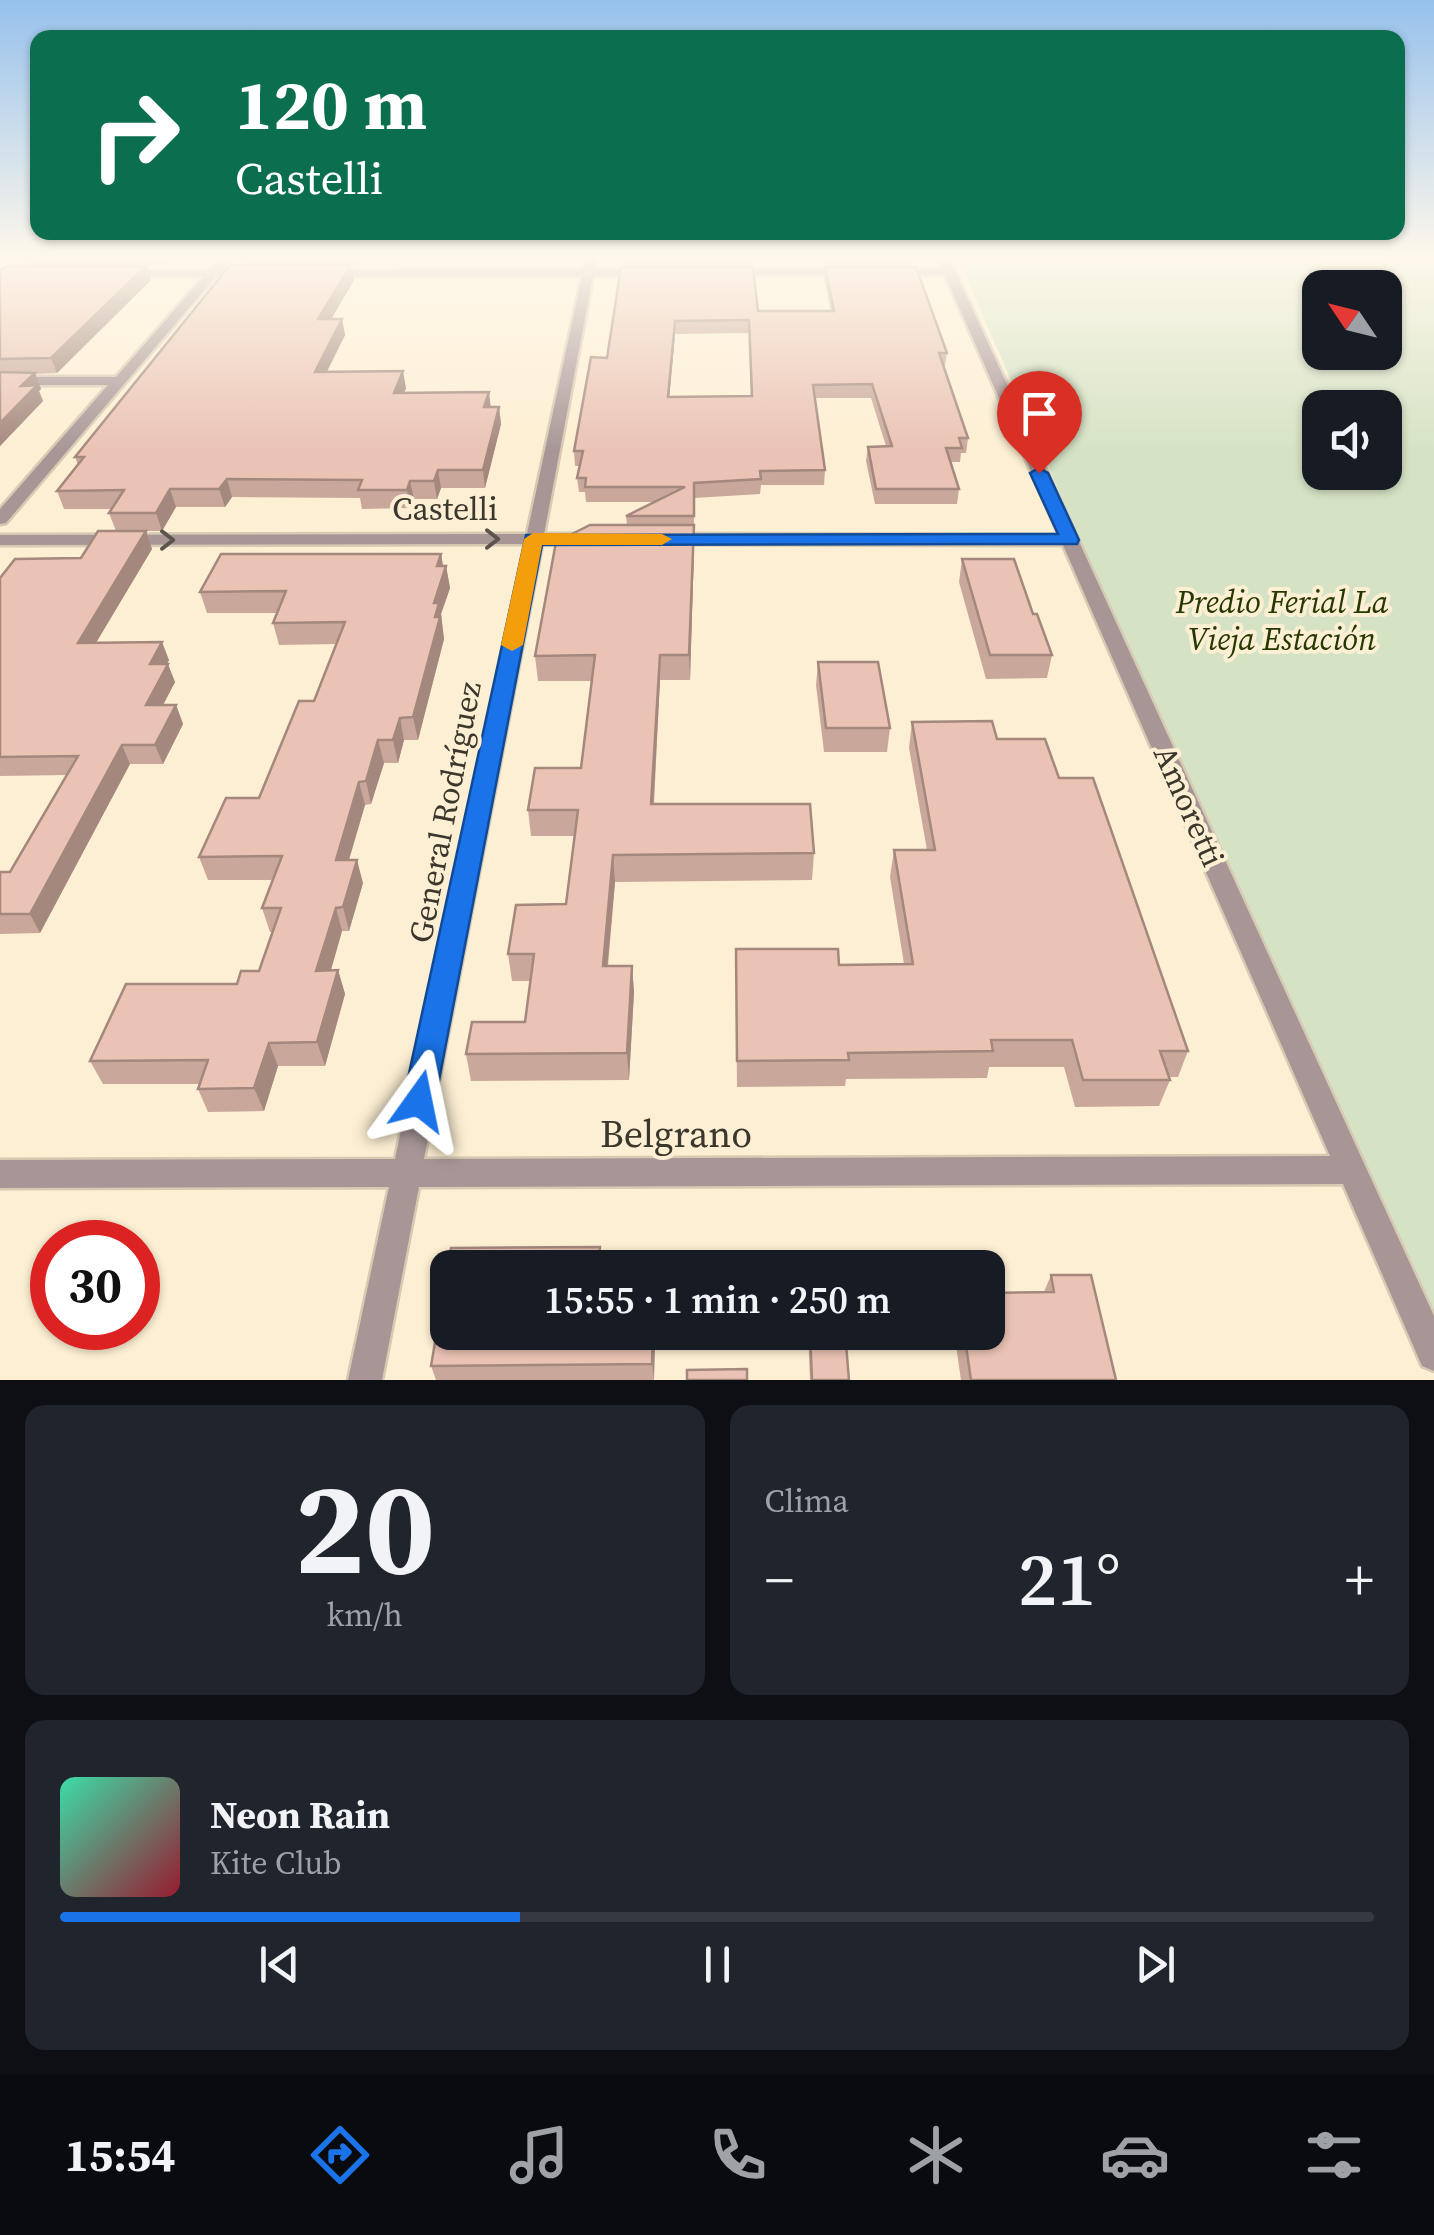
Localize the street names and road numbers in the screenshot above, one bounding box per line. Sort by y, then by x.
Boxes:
street label: Castelli [392,487,498,531]
street label: General Rodríguez [398,678,492,946]
street label: Amoretti [1143,739,1235,873]
street label: Belgrano [600,1108,752,1160]

